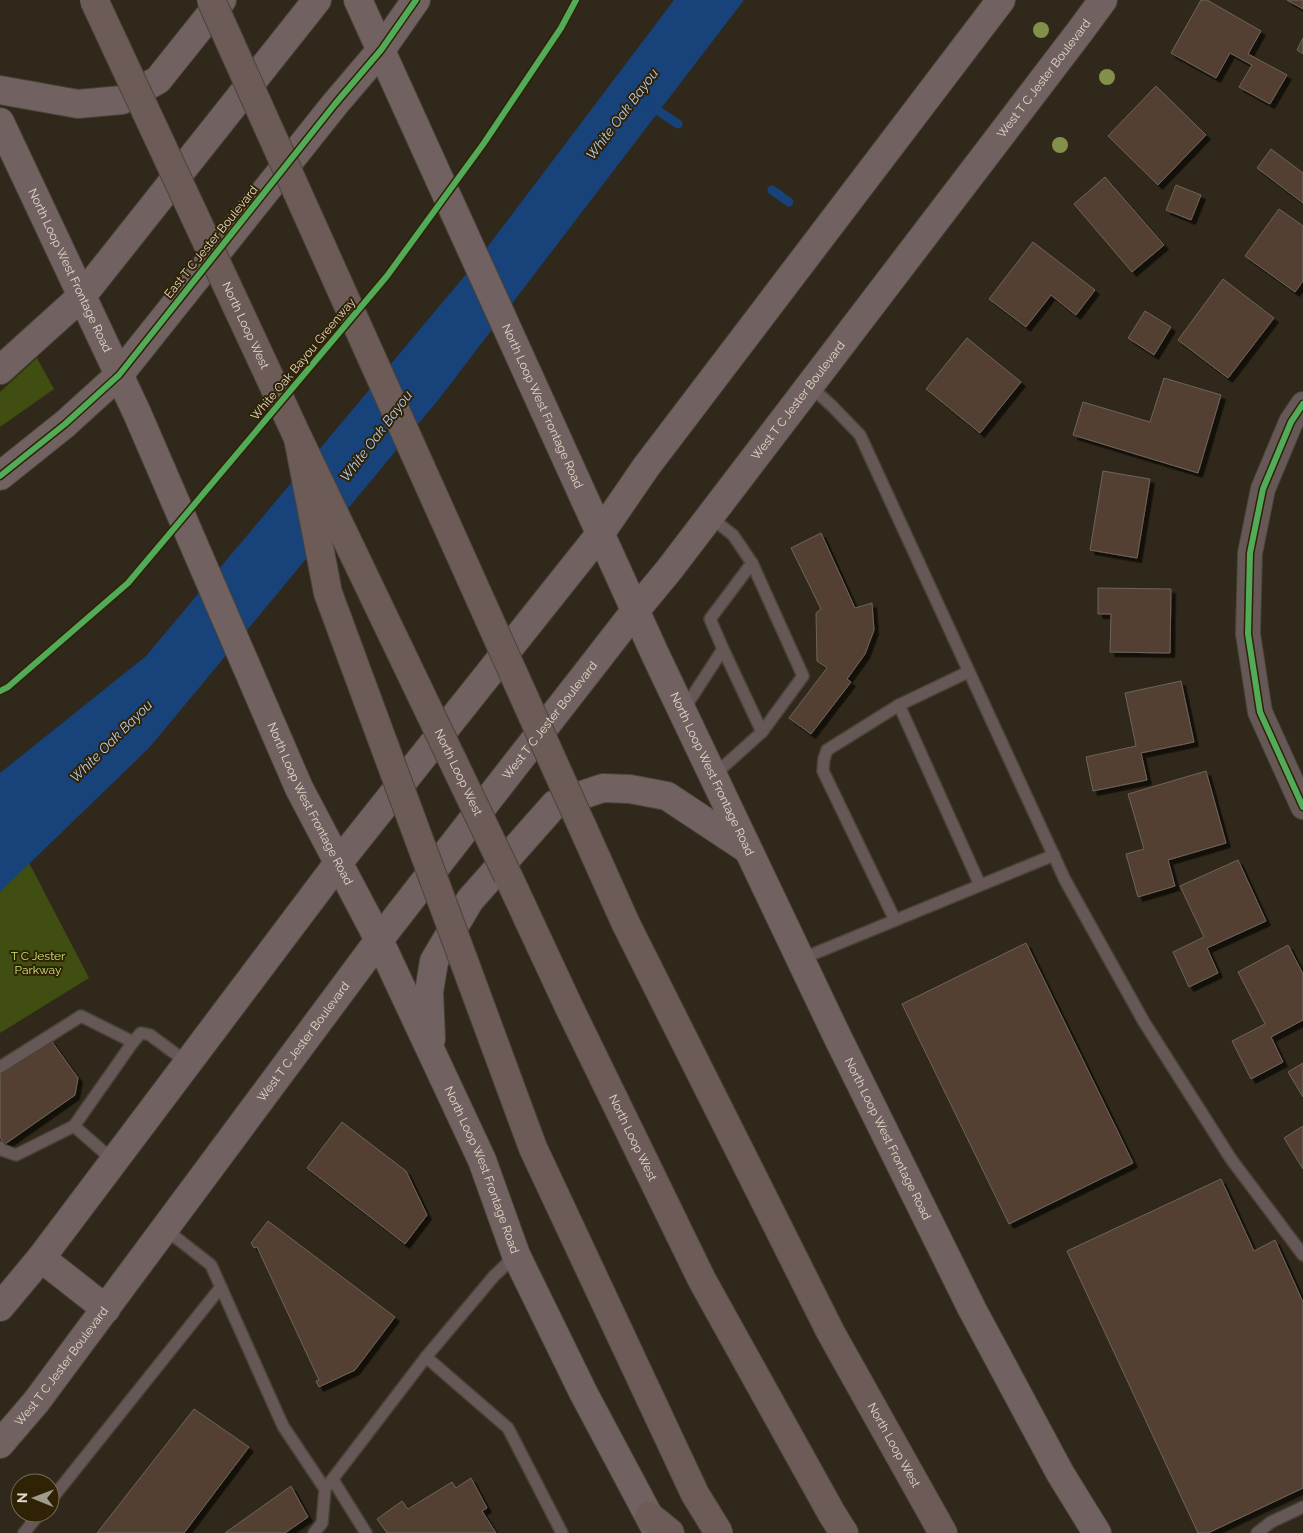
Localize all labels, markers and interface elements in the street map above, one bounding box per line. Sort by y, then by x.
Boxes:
street label: West T C Jester Boulevard [994,16,1094,141]
water label: White Oak Bayou [583,65,661,163]
street label: East T C Jester Boulevard [161,183,261,301]
street label: North Loop West Frontage Road [25,186,114,354]
street label: North Loop West [219,280,272,371]
street label: White Oak Bayou Greenway [248,295,359,423]
street label: North Loop West Frontage Road [499,322,586,491]
street label: West T C Jester Boulevard [749,338,848,463]
water label: White Oak Bayou [337,387,415,485]
street label: West T C Jester Boulevard [500,659,600,782]
street label: North Loop West Frontage Road [667,690,757,858]
water label: White Oak Bayou [67,697,155,785]
street label: North Loop West Frontage Road [265,720,356,887]
street label: North Loop West [432,727,485,818]
park label: T C Jester Parkway [11,949,66,977]
street label: West T C Jester Boulevard [254,979,352,1104]
street label: North Loop West Frontage Road [842,1055,934,1222]
street label: North Loop West Frontage Road [442,1084,522,1255]
street label: North Loop West [606,1092,660,1183]
street label: West T C Jester Boulevard [12,1304,111,1429]
street label: North Loop West [865,1400,923,1490]
north arrow [10,1473,60,1523]
text: N [14,1492,30,1503]

